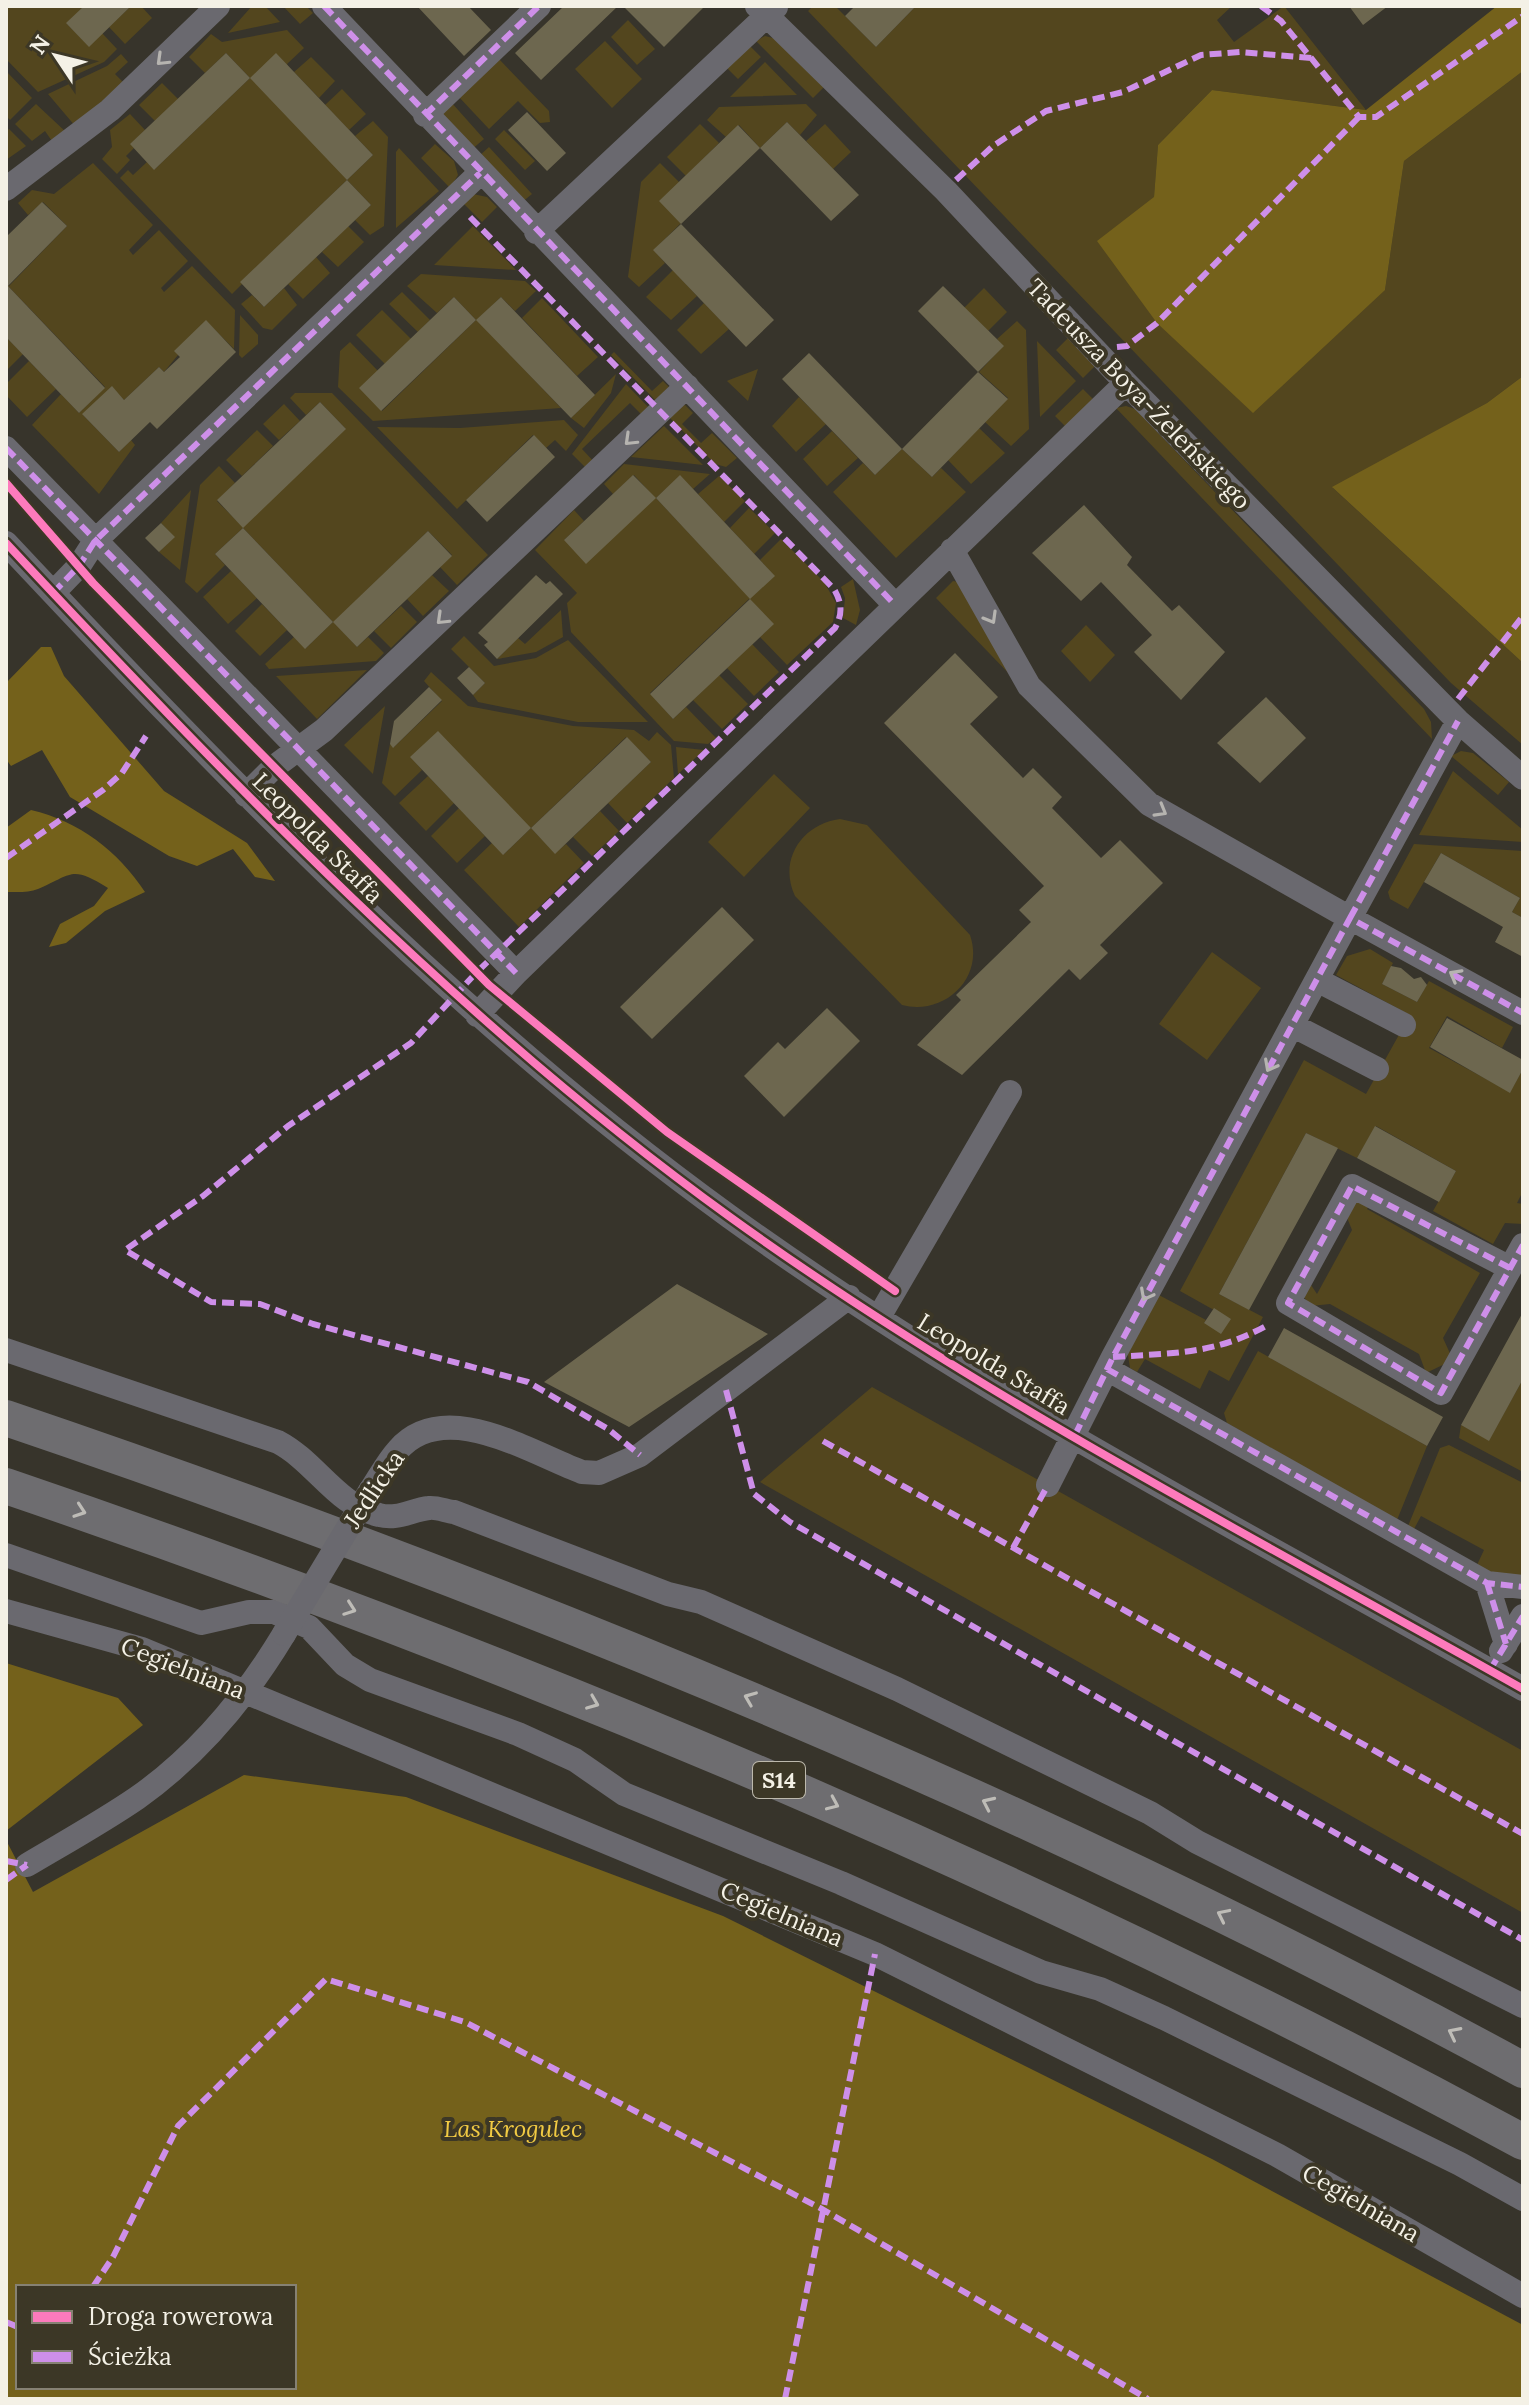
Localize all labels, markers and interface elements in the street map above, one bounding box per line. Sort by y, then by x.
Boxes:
north arrow [16,16,96,96]
text: N [23,30,56,60]
one-way arrow [157,51,171,65]
street label: Tadeusza Boya-Żeleńskiego [1020,272,1258,516]
one-way arrow [625,430,640,444]
one-way arrow [437,609,451,624]
one-way arrow [981,610,996,624]
street label: Leopolda Staffa [246,766,390,910]
one-way arrow [1152,801,1167,817]
one-way arrow [1449,970,1463,985]
one-way arrow [1264,1058,1280,1072]
one-way arrow [1141,1287,1156,1301]
street label: Leopolda Staffa [912,1306,1076,1422]
street label: Jedlicka [336,1444,411,1535]
one-way arrow [72,1501,86,1517]
one-way arrow [343,1599,357,1616]
street label: Cegielniana [116,1630,250,1706]
one-way arrow [744,1692,758,1708]
one-way arrow [585,1694,599,1710]
road number: S14 [753,1762,805,1798]
one-way arrow [824,1794,839,1810]
one-way arrow [982,1797,996,1813]
street label: Cegielniana [716,1874,848,1954]
one-way arrow [1216,1910,1231,1925]
one-way arrow [1448,2028,1463,2043]
park label: Las Krogulec [444,2113,582,2144]
street label: Cegielniana [1297,2157,1425,2249]
legend [16,2285,296,2389]
text: Droga rowerowa [88,2301,273,2332]
text: Ścieżka [88,2341,172,2372]

